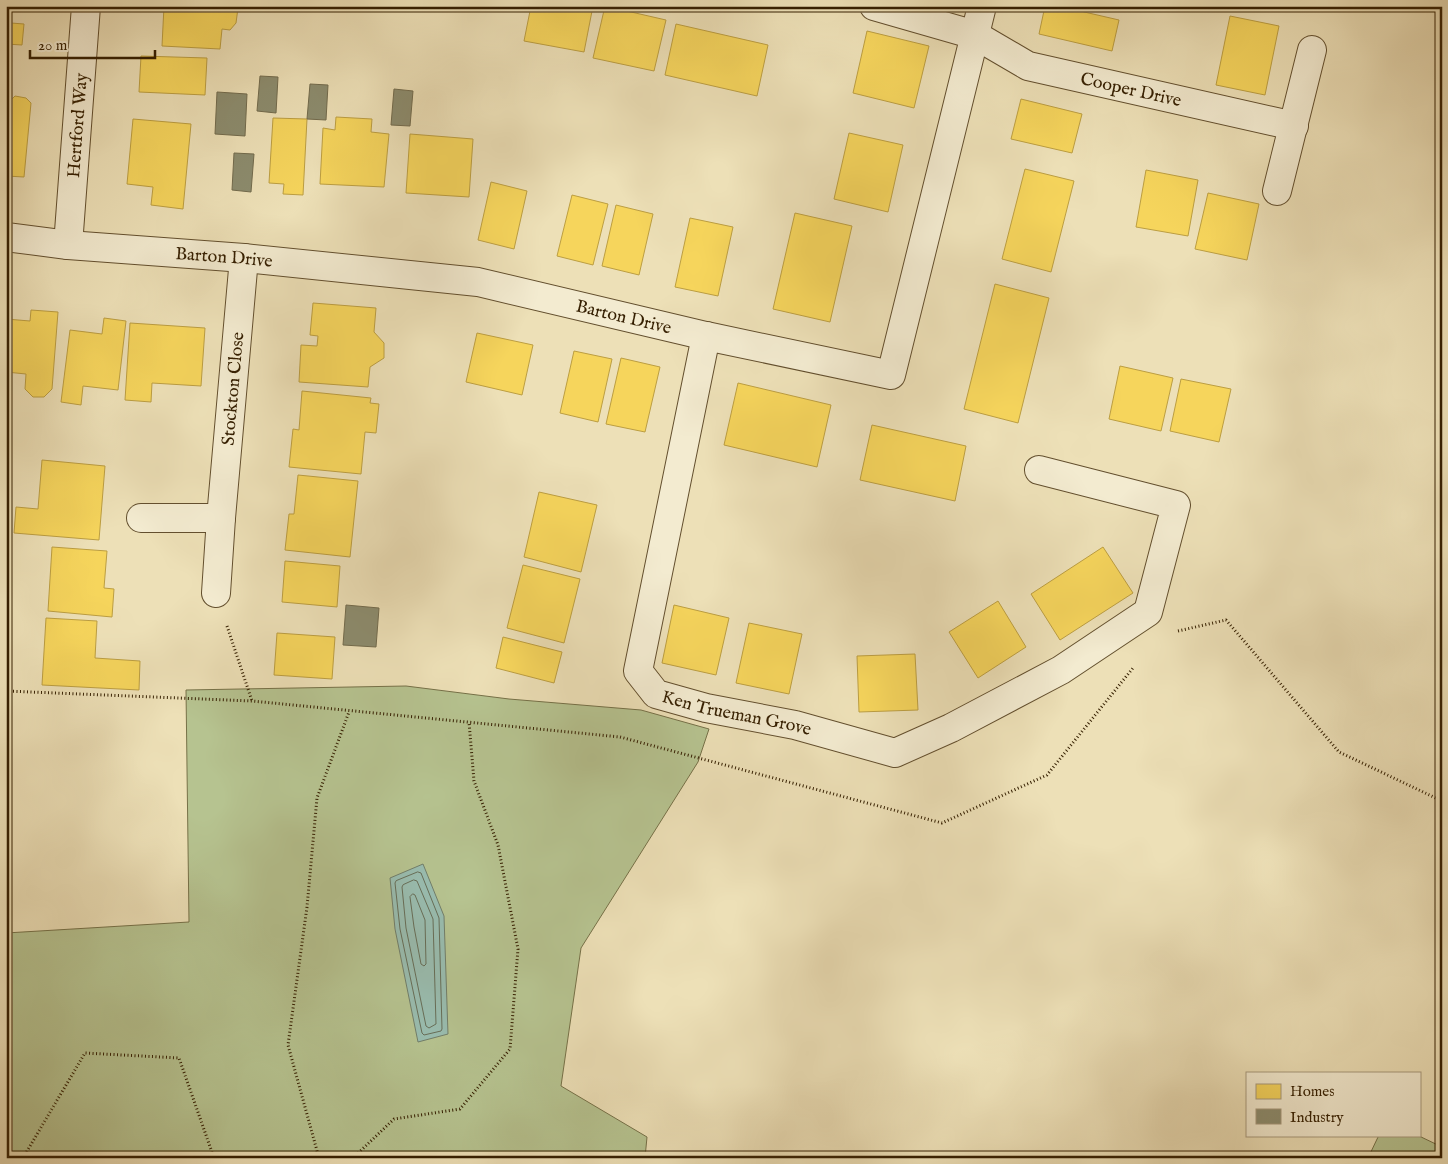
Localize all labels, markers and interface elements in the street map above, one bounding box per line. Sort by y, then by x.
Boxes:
scale bar [30,28,155,60]
text: 20 m [38,36,68,55]
street label: Cooper Drive [1078,68,1183,113]
street label: Hertford Way [63,72,94,179]
street label: Barton Drive [174,243,274,274]
street label: Barton Drive [573,296,674,340]
street label: Stockton Close [217,331,250,446]
street label: Ken Trueman Grove [659,686,814,742]
legend [1246,1072,1420,1136]
text: Homes [1290,1082,1334,1101]
text: Industry [1290,1108,1344,1127]

